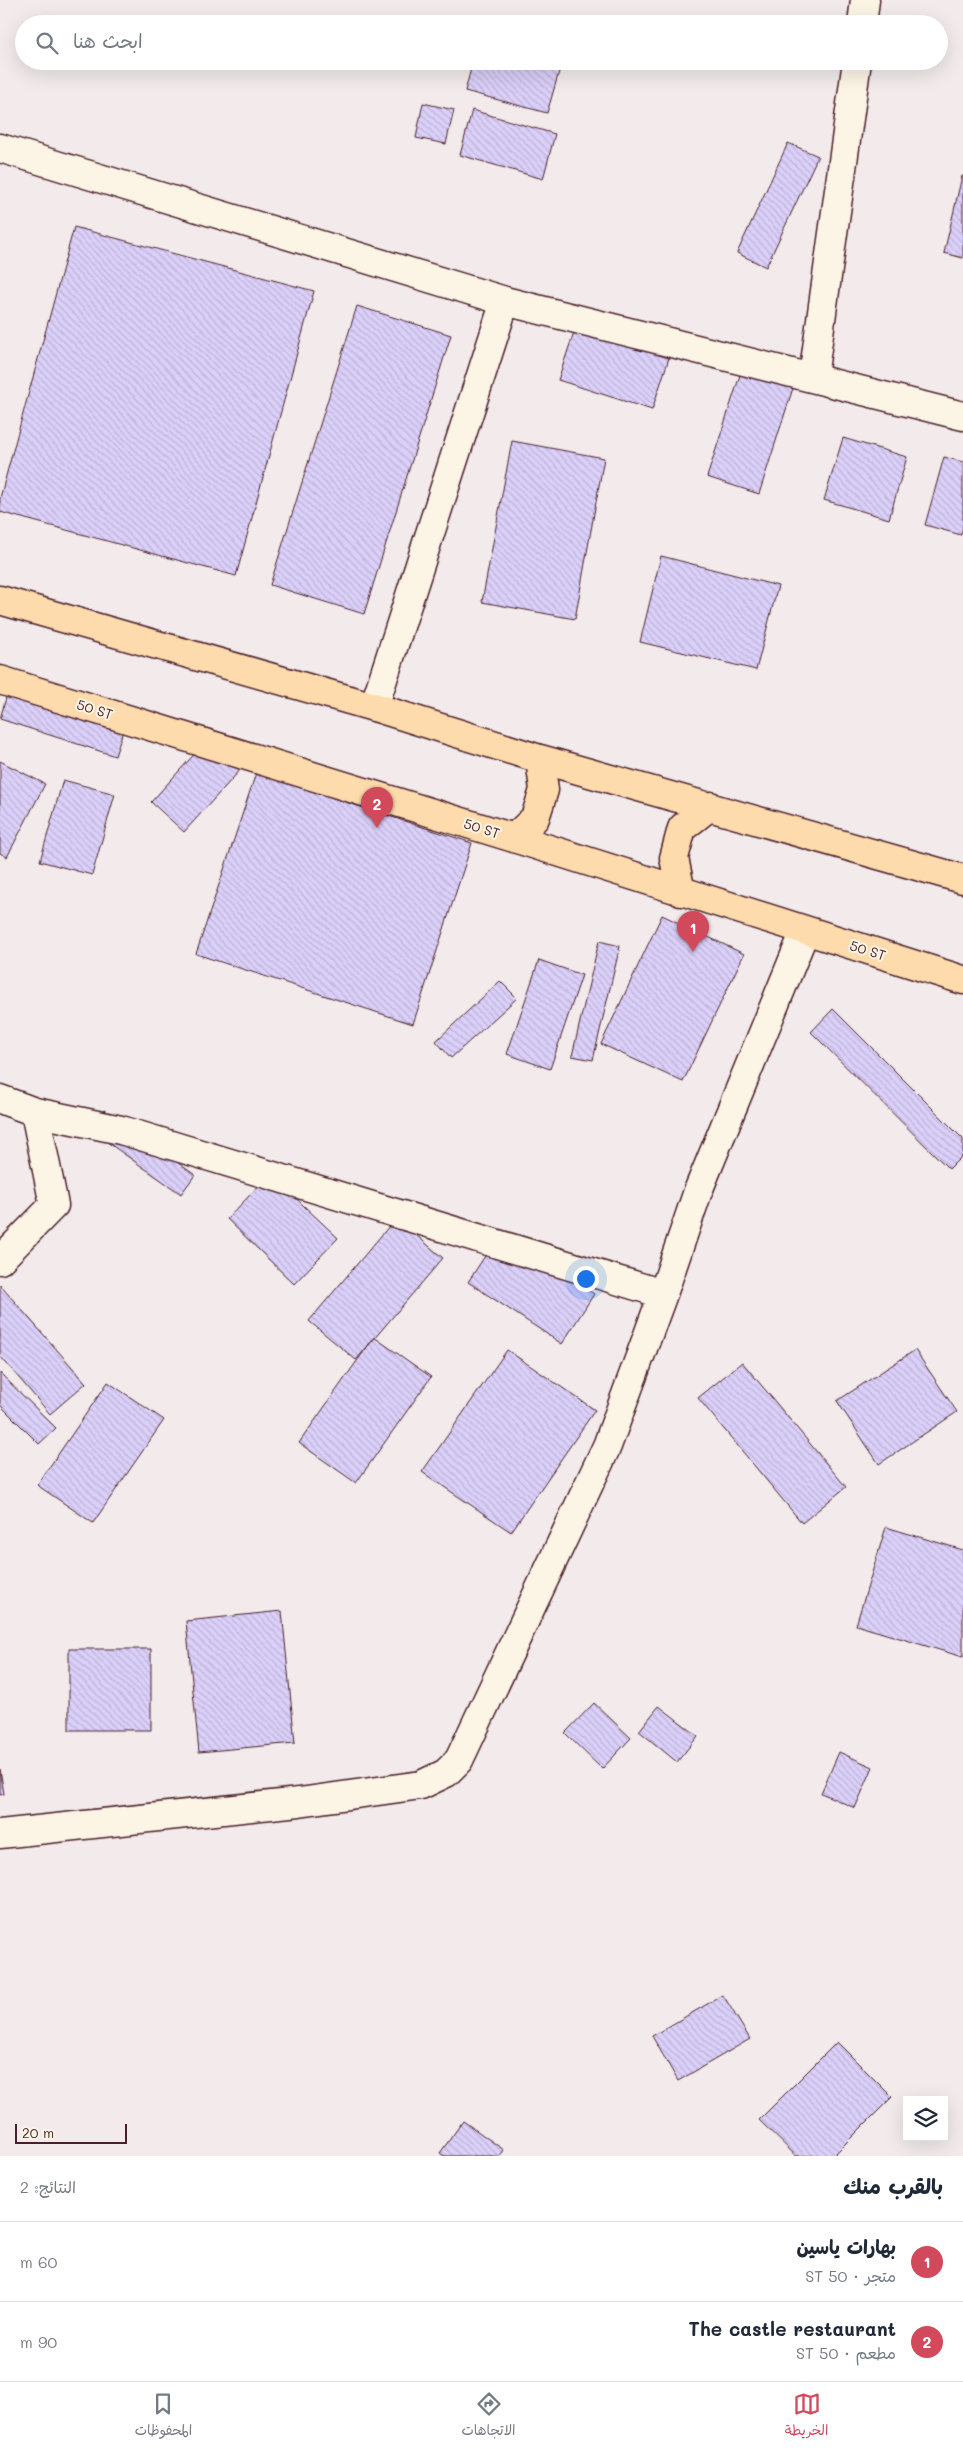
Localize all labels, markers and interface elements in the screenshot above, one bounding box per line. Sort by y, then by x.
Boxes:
search box [15,15,948,70]
text: ابحث هنا [73,28,143,53]
icon: search [33,29,61,57]
street label: 50 ST [75,695,116,724]
pin: 2 [361,787,393,828]
street label: 50 ST [462,814,503,843]
pin: 1 [677,911,709,952]
street label: 50 ST [848,936,889,965]
your location [573,1266,599,1292]
map controls [903,2096,948,2141]
button: layers [903,2096,948,2141]
scale bar [15,2121,128,2144]
text: 20 m [22,2123,54,2142]
text: بالقرب منك [843,2172,943,2199]
text: النتائج: 2 [20,2176,76,2197]
text: بهارات ياسين [796,2234,896,2259]
text: 60 m [20,2251,57,2272]
text: 1 [923,2251,931,2272]
text: متجر · 50 ST [805,2265,896,2286]
text: The castle restaurant [689,2316,896,2341]
text: 90 m [20,2331,57,2352]
text: 2 [923,2331,931,2352]
text: مطعم · 50 ST [796,2342,896,2363]
tab: المحفوظات [135,2390,192,2443]
tab: الاتجاهات [461,2390,516,2443]
tab: الخريطة [785,2390,828,2443]

